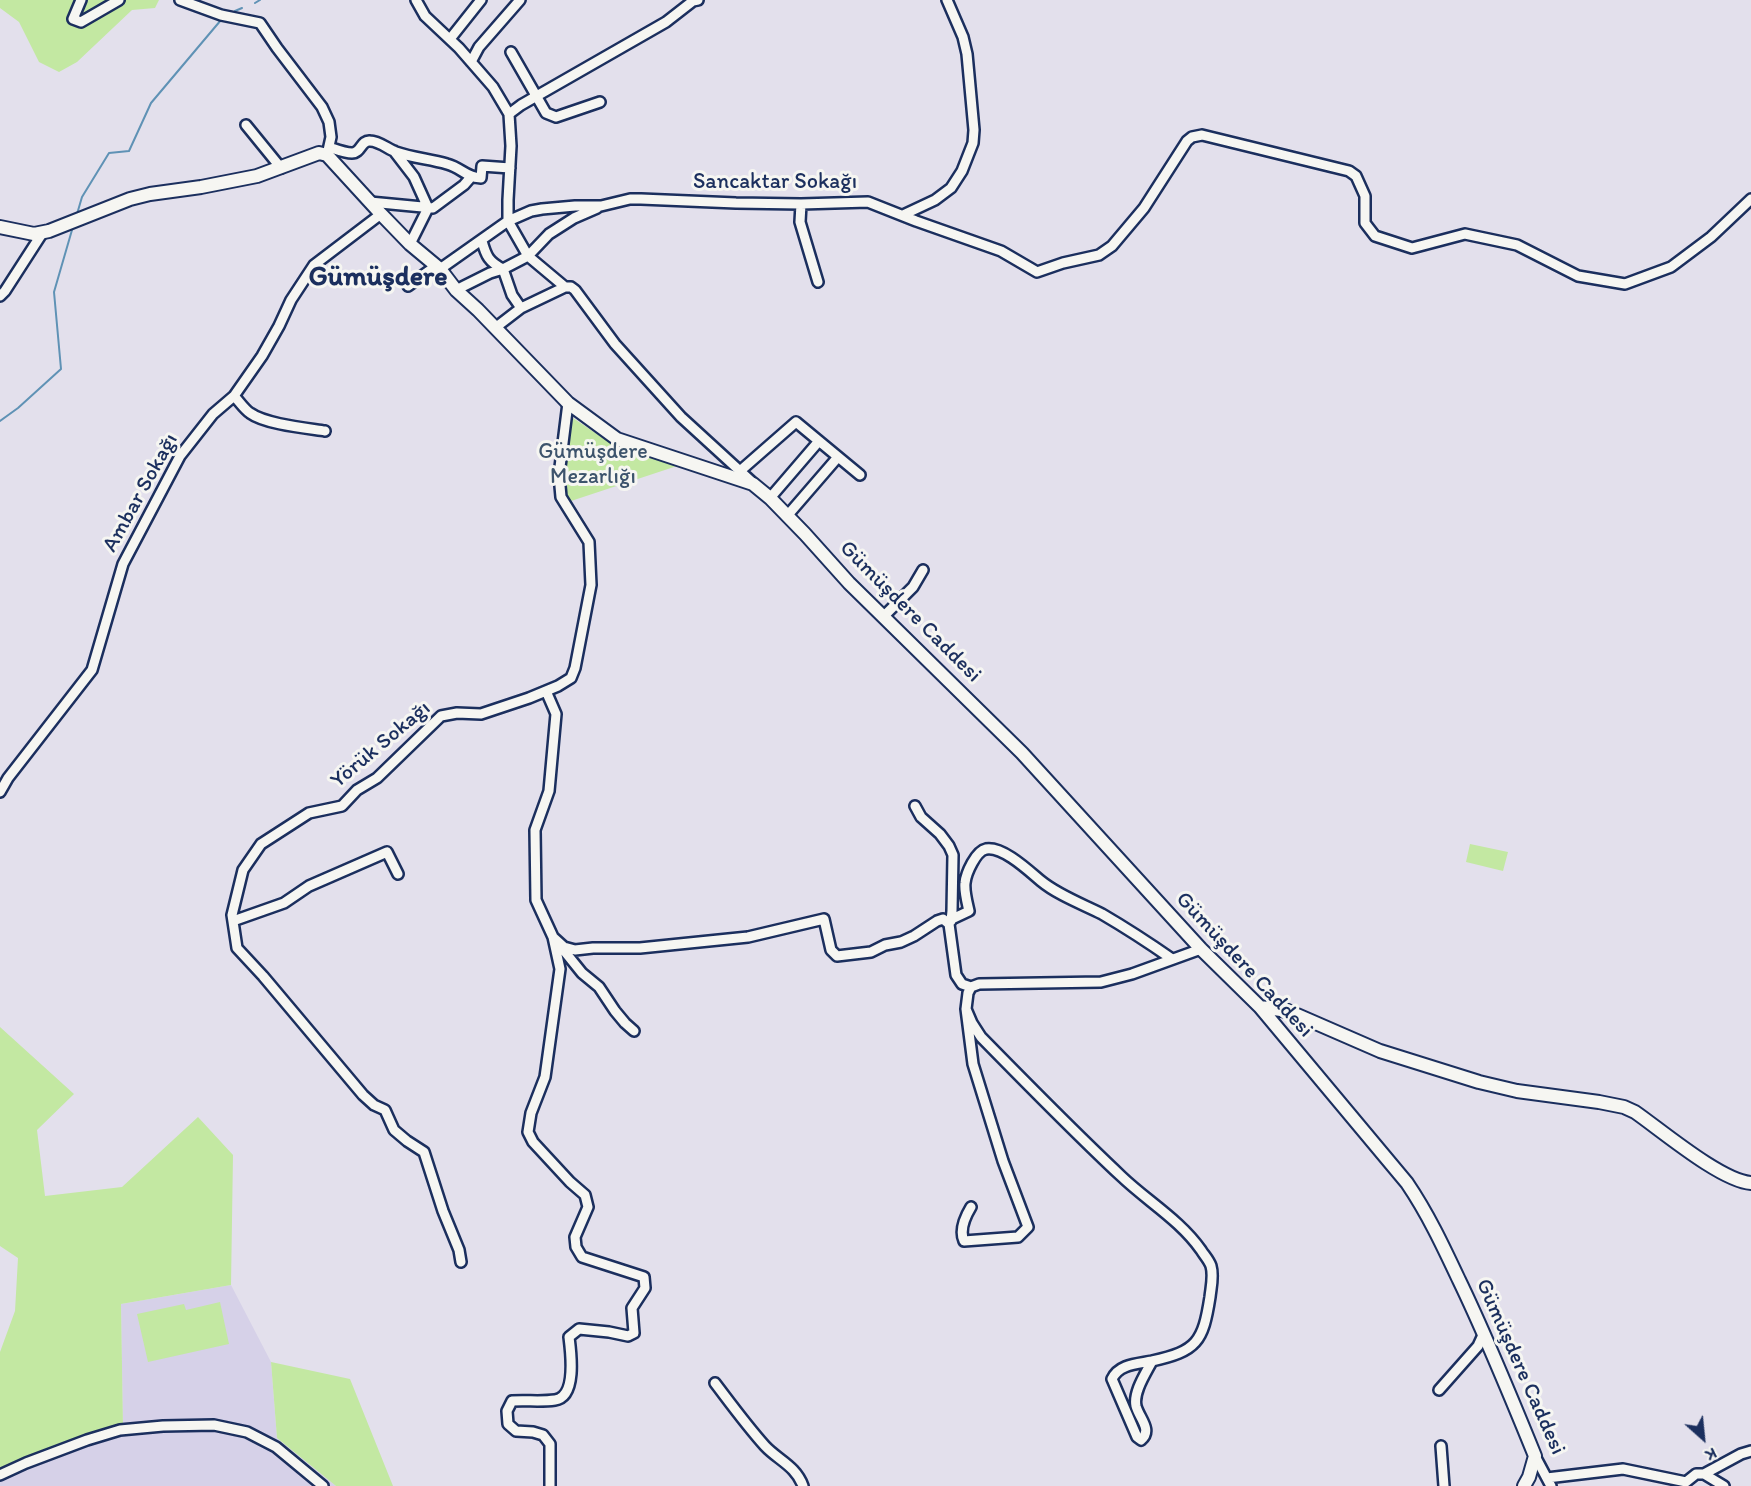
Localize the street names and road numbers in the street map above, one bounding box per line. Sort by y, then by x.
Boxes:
street label: Sancaktar Sokağı [693,169,857,195]
street label: Ambar Sokağı [97,429,185,557]
street label: Gümüşdere Caddesi [834,536,986,688]
street label: Yörük Sokağı [326,696,436,794]
street label: Gümüşdere Caddesi [1170,887,1318,1043]
street label: Gümüşdere Caddesi [1469,1275,1571,1459]

